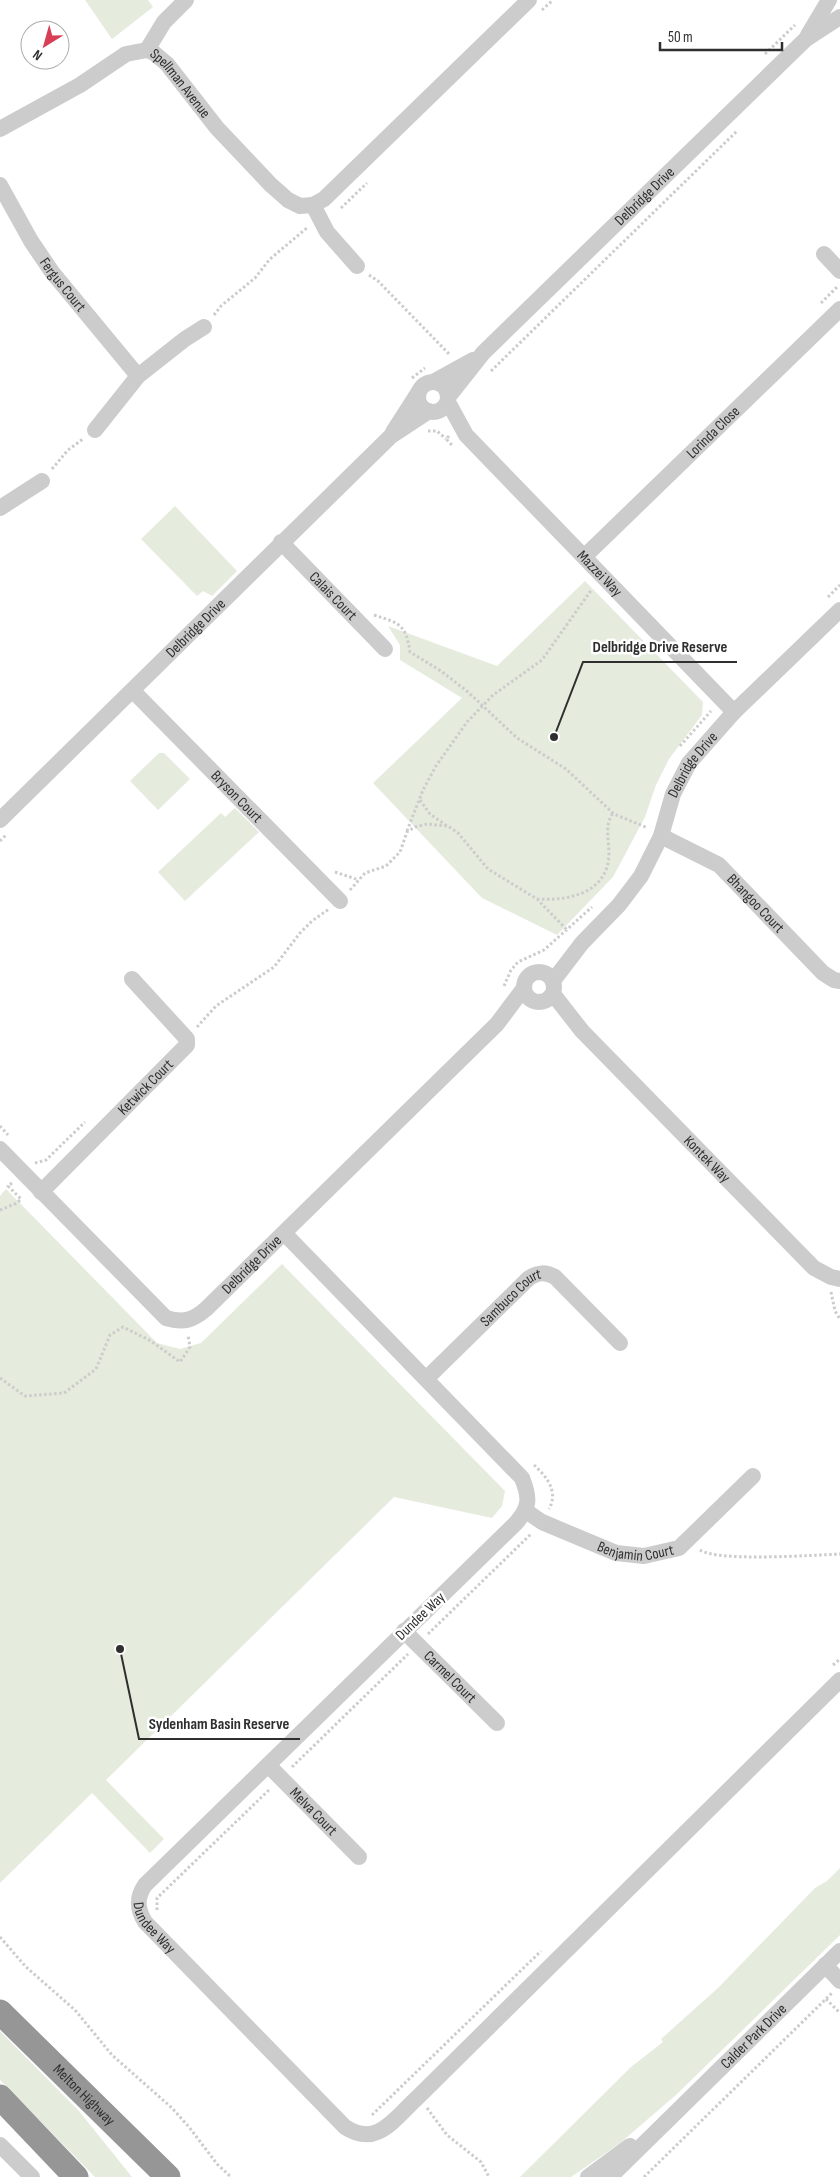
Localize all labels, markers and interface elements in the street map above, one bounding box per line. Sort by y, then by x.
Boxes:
north arrow [20,20,70,70]
scale bar [660,20,782,52]
text: 50 m [668,28,693,47]
street label: Spellman Avenue [146,45,215,122]
text: N [29,46,46,64]
street label: Delbridge Drive [611,163,679,230]
street label: Fergus Court [35,254,90,316]
street label: Lorinda Close [682,402,744,463]
street label: Mazzei Way [573,546,626,601]
street label: Calais Court [305,568,361,625]
street label: Delbridge Drive [162,595,230,662]
callout: Delbridge Drive Reserve [583,631,737,662]
text: Delbridge Drive Reserve [593,638,728,657]
street label: Delbridge Drive [664,728,722,801]
street label: Bryson Court [207,767,267,827]
street label: Bhangoo Court [723,870,789,937]
street label: Ketwick Court [114,1055,178,1119]
street label: Kontek Way [680,1132,734,1187]
street label: Delbridge Drive [218,1231,286,1298]
street label: Sambuco Court [476,1264,543,1331]
street label: Benjamin Court [594,1537,676,1566]
street label: Dundee Way [392,1588,449,1645]
street label: Carmel Court [419,1647,481,1708]
callout: Sydenham Basin Reserve [139,1708,300,1739]
text: Sydenham Basin Reserve [149,1715,289,1734]
street label: Melva Court [285,1783,342,1840]
street label: Dundee Way [128,1901,180,1958]
street label: Calder Park Drive [717,2000,791,2073]
street label: Melton Highway [49,2060,119,2130]

